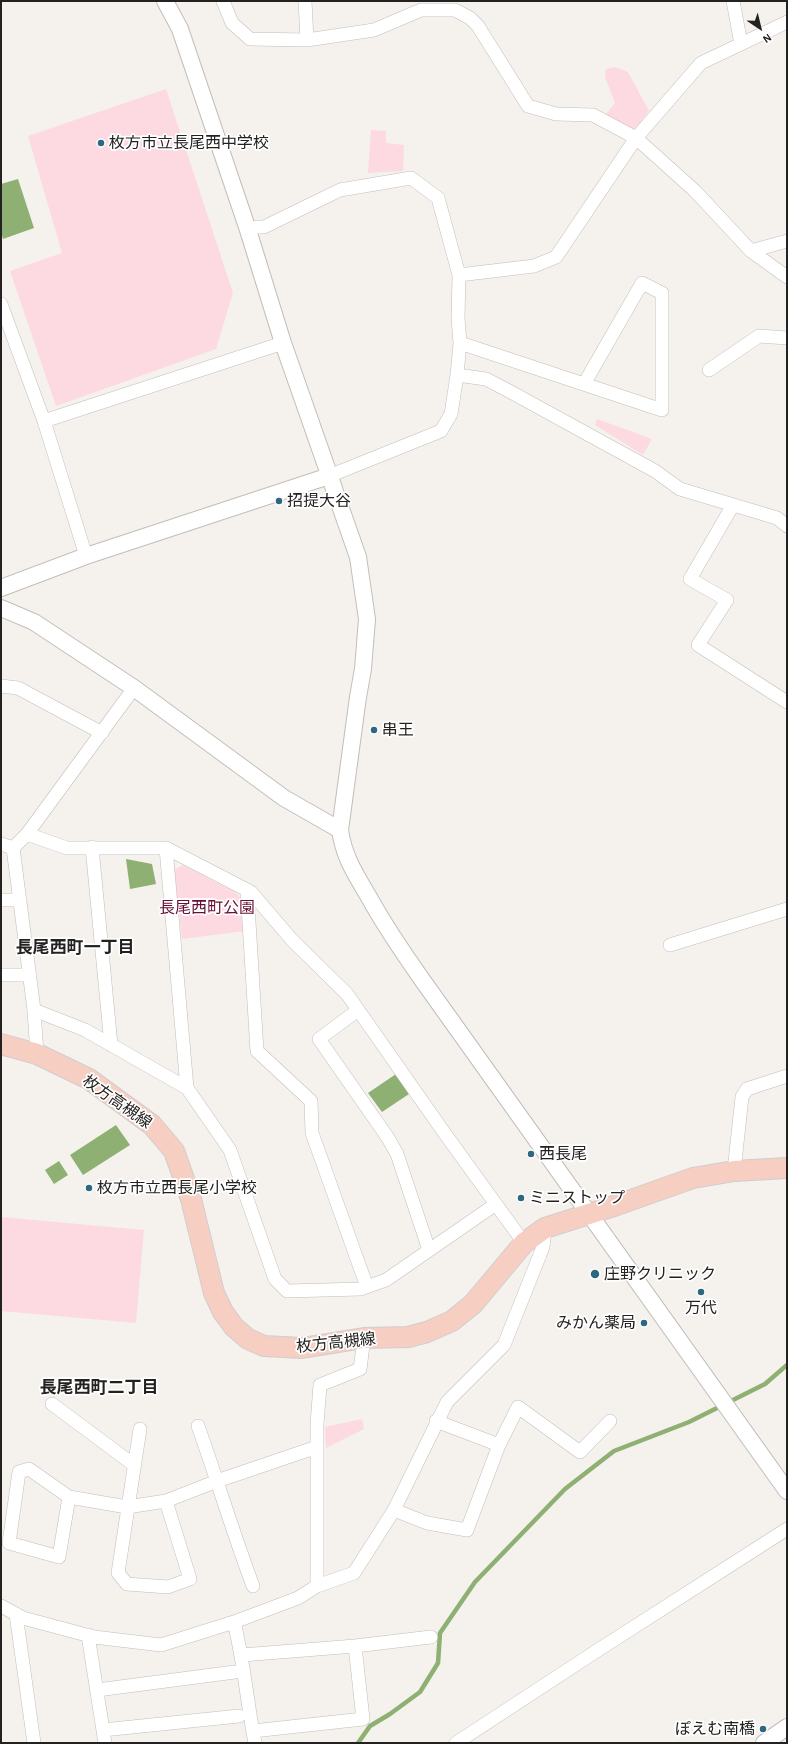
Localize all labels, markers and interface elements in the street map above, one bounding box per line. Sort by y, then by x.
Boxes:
north arrow [740,8,780,48]
text: N [761,32,773,45]
place label: 枚方市立長尾西中学校 [109,133,269,153]
marker: 枚方市立長尾西中学校 [96,138,106,148]
place label: 招提大谷 [287,491,351,511]
marker: 招提大谷 [274,496,284,506]
place label: 串王 [382,720,414,740]
marker: 串王 [369,725,379,735]
park label: 長尾西町公園 [159,898,255,918]
district label: 長尾西町一丁目 [16,938,134,958]
street label: 枚方高槻線 [79,1071,155,1133]
place label: 西長尾 [539,1144,587,1164]
marker: 西長尾 [526,1149,536,1159]
place label: 枚方市立西長尾小学校 [97,1178,257,1198]
marker: 枚方市立西長尾小学校 [84,1183,94,1193]
place label: ミニストップ [529,1188,625,1208]
marker: ミニストップ [516,1193,526,1203]
place label: 庄野クリニック [604,1264,716,1284]
marker: 庄野クリニック [589,1268,601,1280]
marker: 万代 [696,1287,706,1297]
place label: 万代 [685,1298,717,1318]
place label: みかん薬局 [556,1313,636,1333]
marker: みかん薬局 [639,1318,649,1328]
street label: 枚方高槻線 [295,1329,377,1357]
district label: 長尾西町二丁目 [40,1378,158,1398]
place label: ぽえむ南橋 [675,1719,755,1739]
marker: ぽえむ南橋 [758,1724,768,1734]

